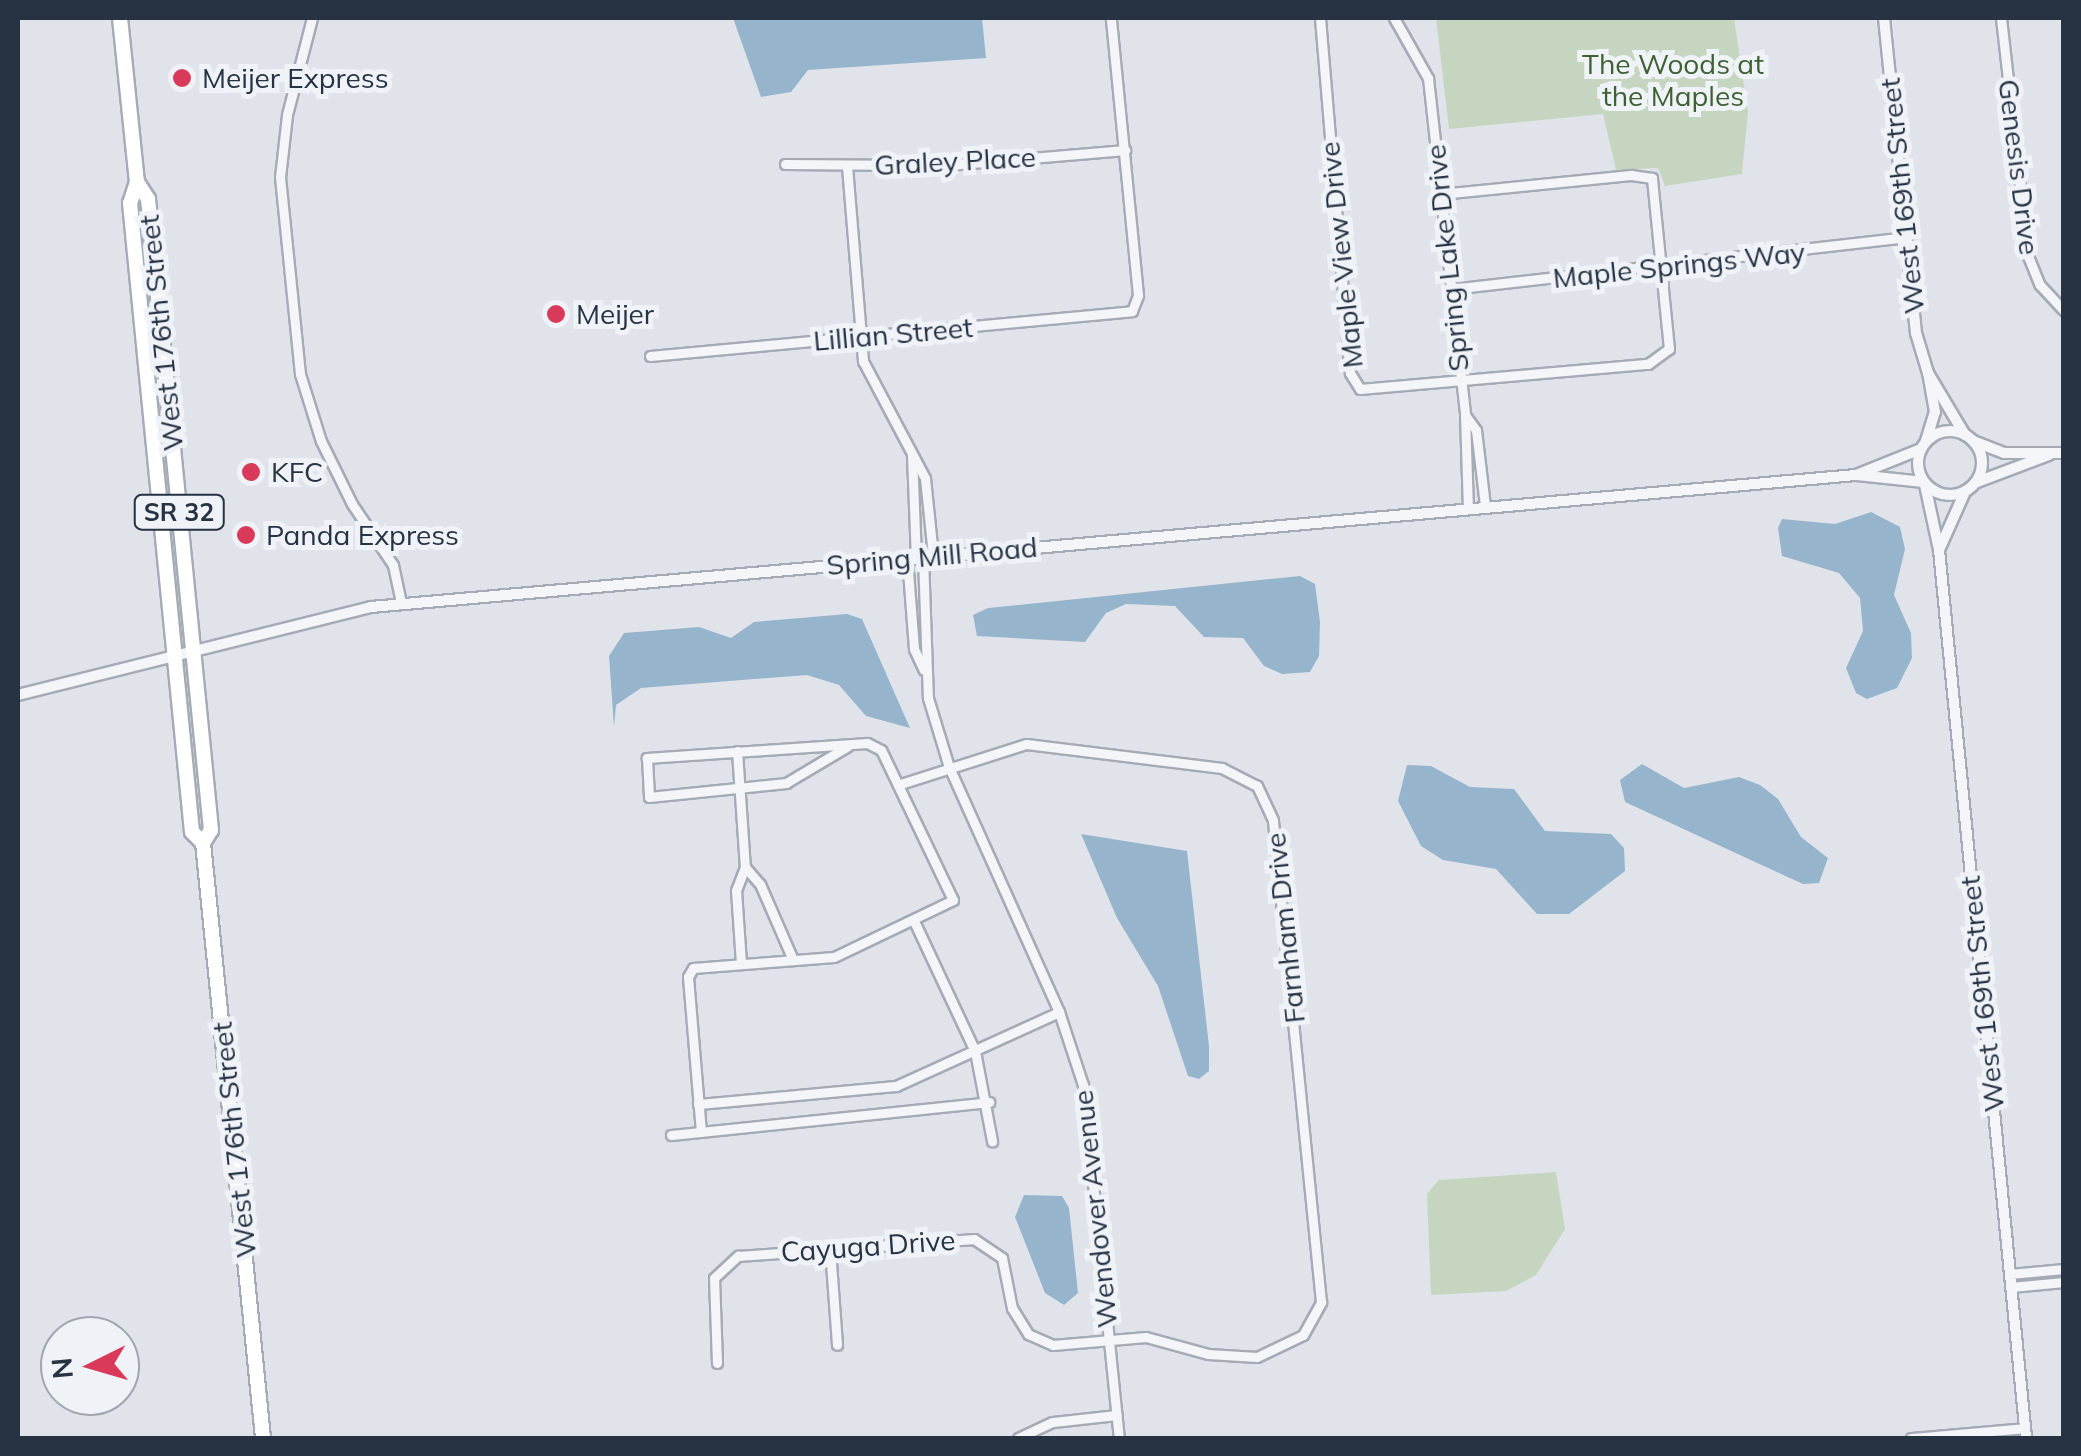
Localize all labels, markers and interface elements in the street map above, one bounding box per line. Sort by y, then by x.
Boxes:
park label: The Woods at the Maples [1582,47,1764,113]
place label: Meijer Express [202,61,389,95]
marker: Meijer Express [171,67,193,89]
street label: West 169th Street [1873,76,1931,316]
street label: Genesis Drive [1992,77,2046,257]
street label: Graley Place [873,140,1037,182]
street label: Maple View Drive [1312,140,1370,370]
street label: Spring Lake Drive [1418,143,1476,373]
street label: West 176th Street [132,213,190,453]
street label: Maple Springs Way [1551,235,1807,295]
place label: Meijer [576,297,654,331]
marker: Meijer [545,303,567,325]
street label: Lillian Street [812,310,974,358]
place label: KFC [271,455,323,489]
marker: KFC [240,461,262,483]
road number: SR 32 [132,492,226,532]
place label: Panda Express [266,518,459,552]
marker: Panda Express [235,524,257,546]
street label: Spring Mill Road [825,530,1039,582]
street label: Farnham Drive [1258,831,1312,1025]
street label: West 169th Street [1953,874,2011,1114]
street label: West 176th Street [205,1020,263,1260]
street label: Wendover Avenue [1066,1089,1124,1329]
street label: Cayuga Drive [780,1223,956,1269]
north arrow [40,1316,140,1416]
text: N [43,1356,80,1381]

